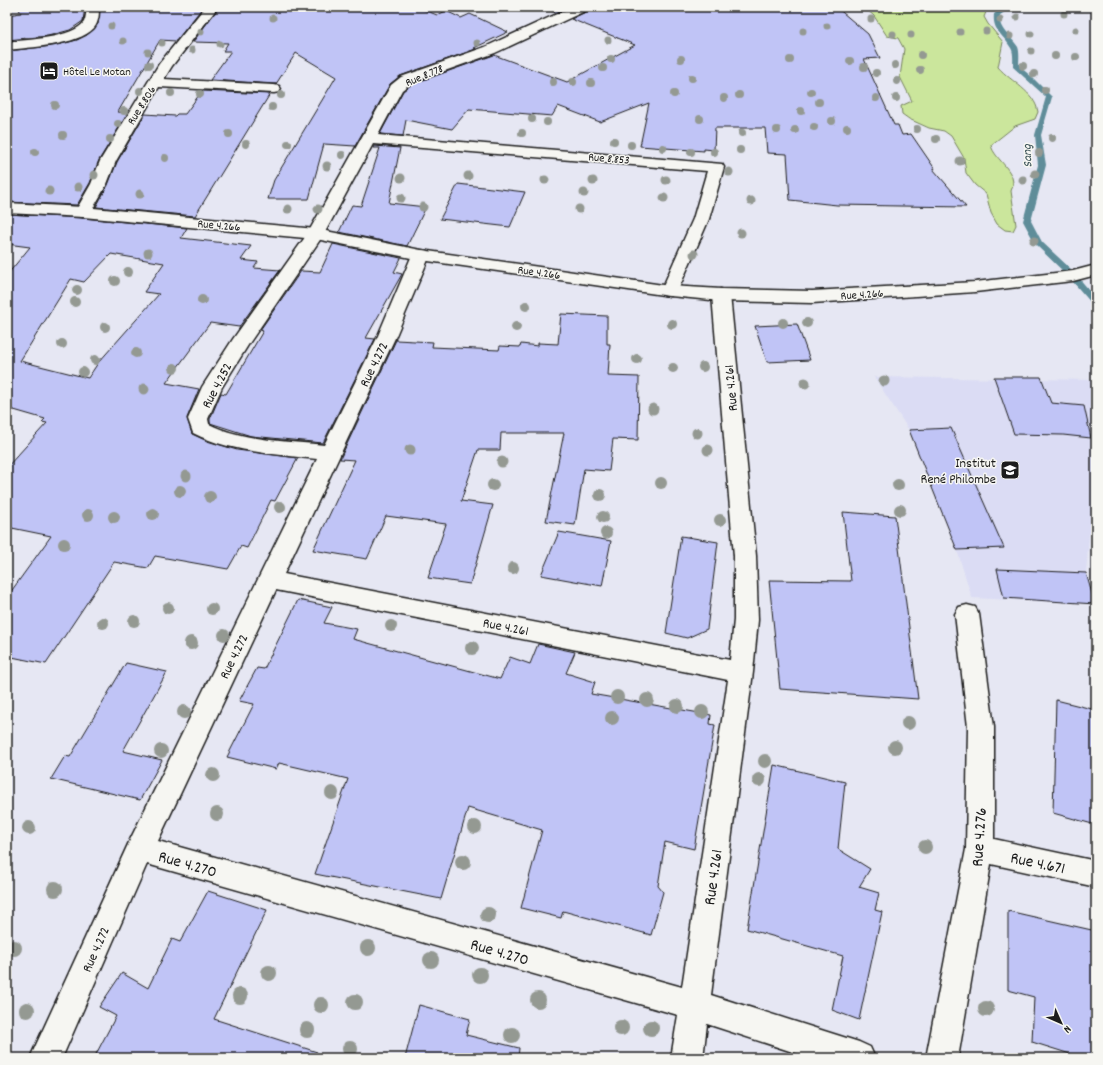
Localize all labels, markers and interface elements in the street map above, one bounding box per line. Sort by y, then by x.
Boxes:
hotel icon: Hôtel Le Motan [38,60,60,82]
street label: Rue 8.778 [403,61,446,92]
place label: Hôtel Le Motan [63,64,131,81]
street label: Rue 8.806 [124,83,161,129]
water label: Sang [1018,142,1039,168]
street label: Rue 8.853 [587,149,630,170]
street label: Rue 4.266 [197,216,241,237]
street label: Rue 4.266 [516,262,561,285]
street label: Rue 4.266 [840,286,884,305]
street label: Rue 4.272 [355,339,394,391]
street label: Rue 4.252 [197,360,238,412]
street label: Rue 4.261 [720,364,744,412]
place label: Institut René Philombe [921,454,996,490]
school or university icon: Institut René Philombe [999,459,1021,481]
street label: Rue 4.261 [481,614,530,642]
street label: Rue 4.272 [215,631,254,683]
street label: Rue 4.276 [967,807,995,868]
street label: Rue 4.270 [155,846,219,886]
street label: Rue 4.671 [1008,847,1067,882]
street label: Rue 4.261 [699,848,731,907]
street label: Rue 4.272 [78,924,116,976]
street label: Rue 4.270 [467,934,531,974]
north arrow [1041,1003,1081,1043]
text: N [1059,1021,1074,1037]

